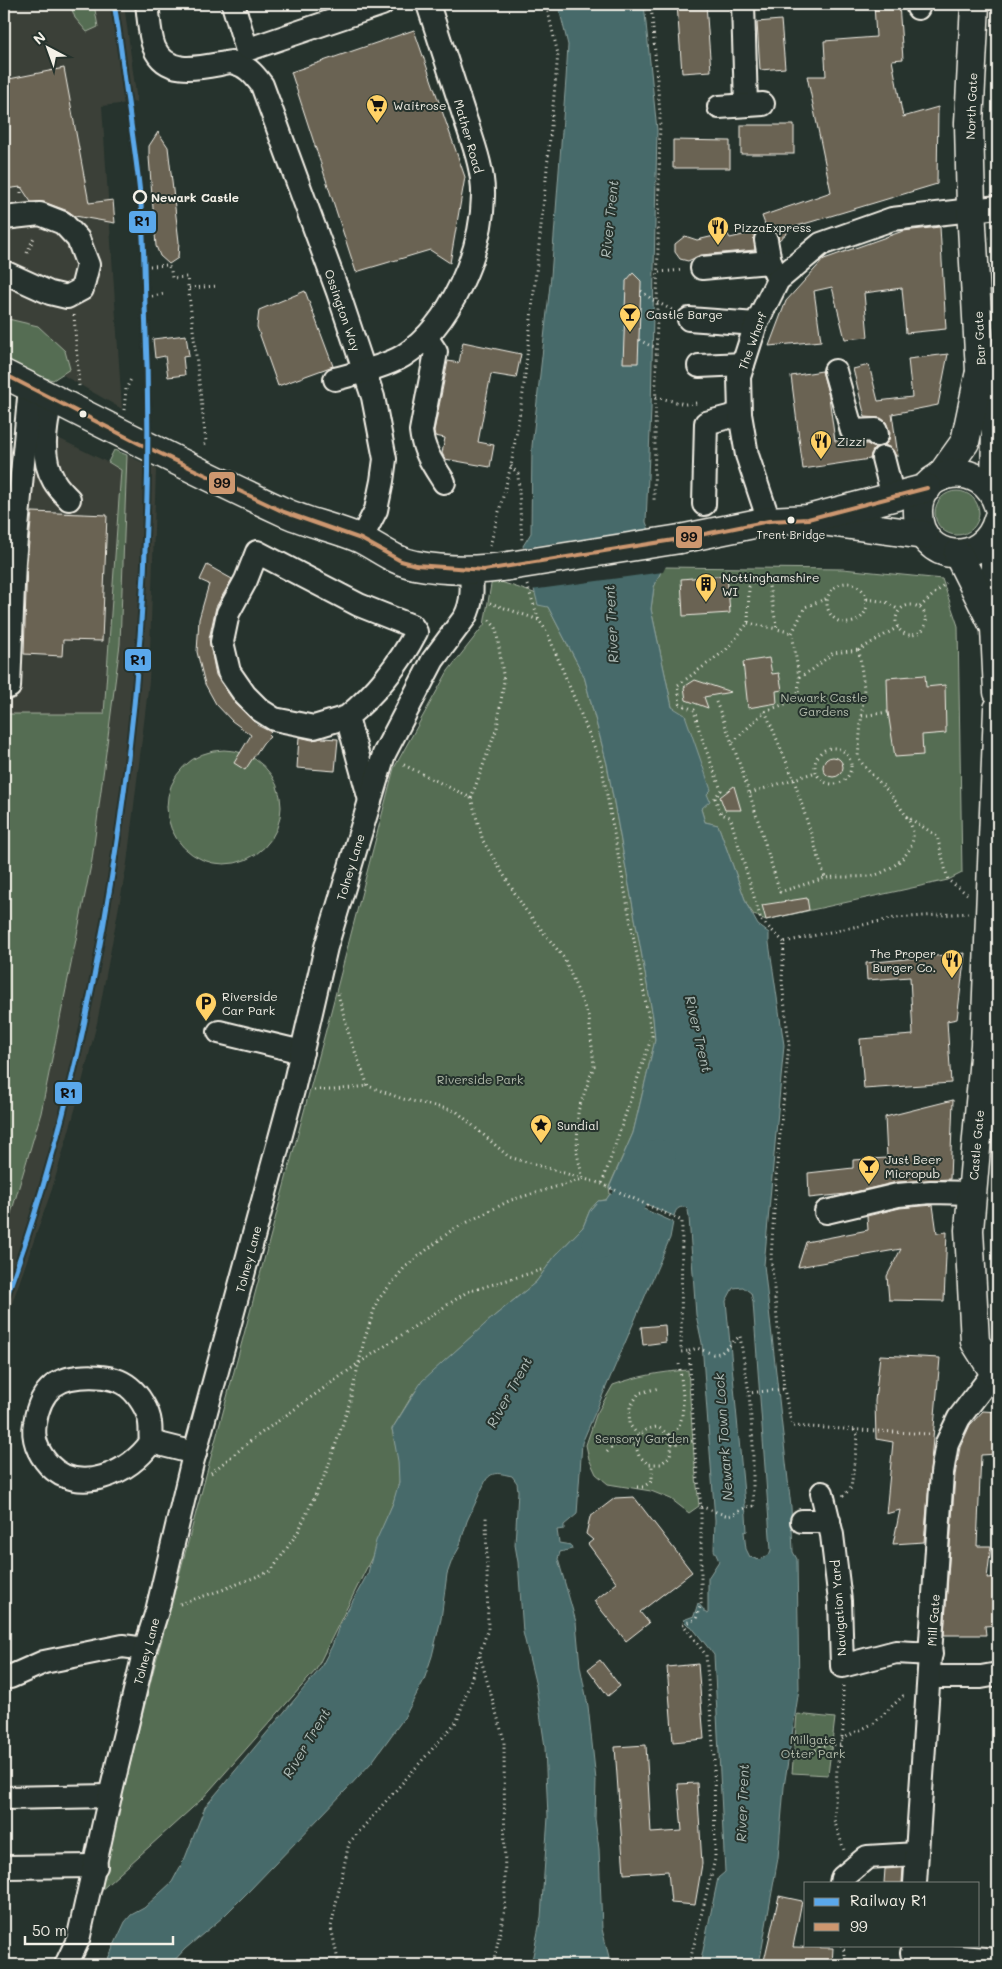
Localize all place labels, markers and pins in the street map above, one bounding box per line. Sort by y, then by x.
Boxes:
supermarket icon: Waitrose [365,93,389,124]
place label: Waitrose [393,97,446,113]
place label: Newark Castle [151,189,239,205]
marker: Newark Castle [133,190,147,204]
restaurant icon: PizzaExpress [706,215,730,246]
place label: PizzaExpress [734,219,811,235]
bar icon: Castle Barge [618,302,642,333]
place label: Castle Barge [646,306,723,322]
unlabelled marker [78,409,88,419]
restaurant icon: Zizzi [809,429,833,460]
place label: Zizzi [837,433,866,449]
marker: Trent Bridge [786,515,796,525]
place label: Trent Bridge [757,527,826,542]
place label: Nottinghamshire WI [722,569,819,599]
building icon: Nottinghamshire WI [694,572,718,603]
place label: The Proper Burger Co. [870,945,936,975]
restaurant icon: The Proper Burger Co. [940,948,964,979]
place label: Riverside Car Park [222,988,278,1018]
parking icon: Riverside Car Park [194,991,218,1022]
place icon: Sundial [529,1113,553,1144]
place label: Sundial [557,1117,599,1133]
place label: Just Beer Micropub [885,1151,941,1181]
bar icon: Just Beer Micropub [857,1154,881,1185]

